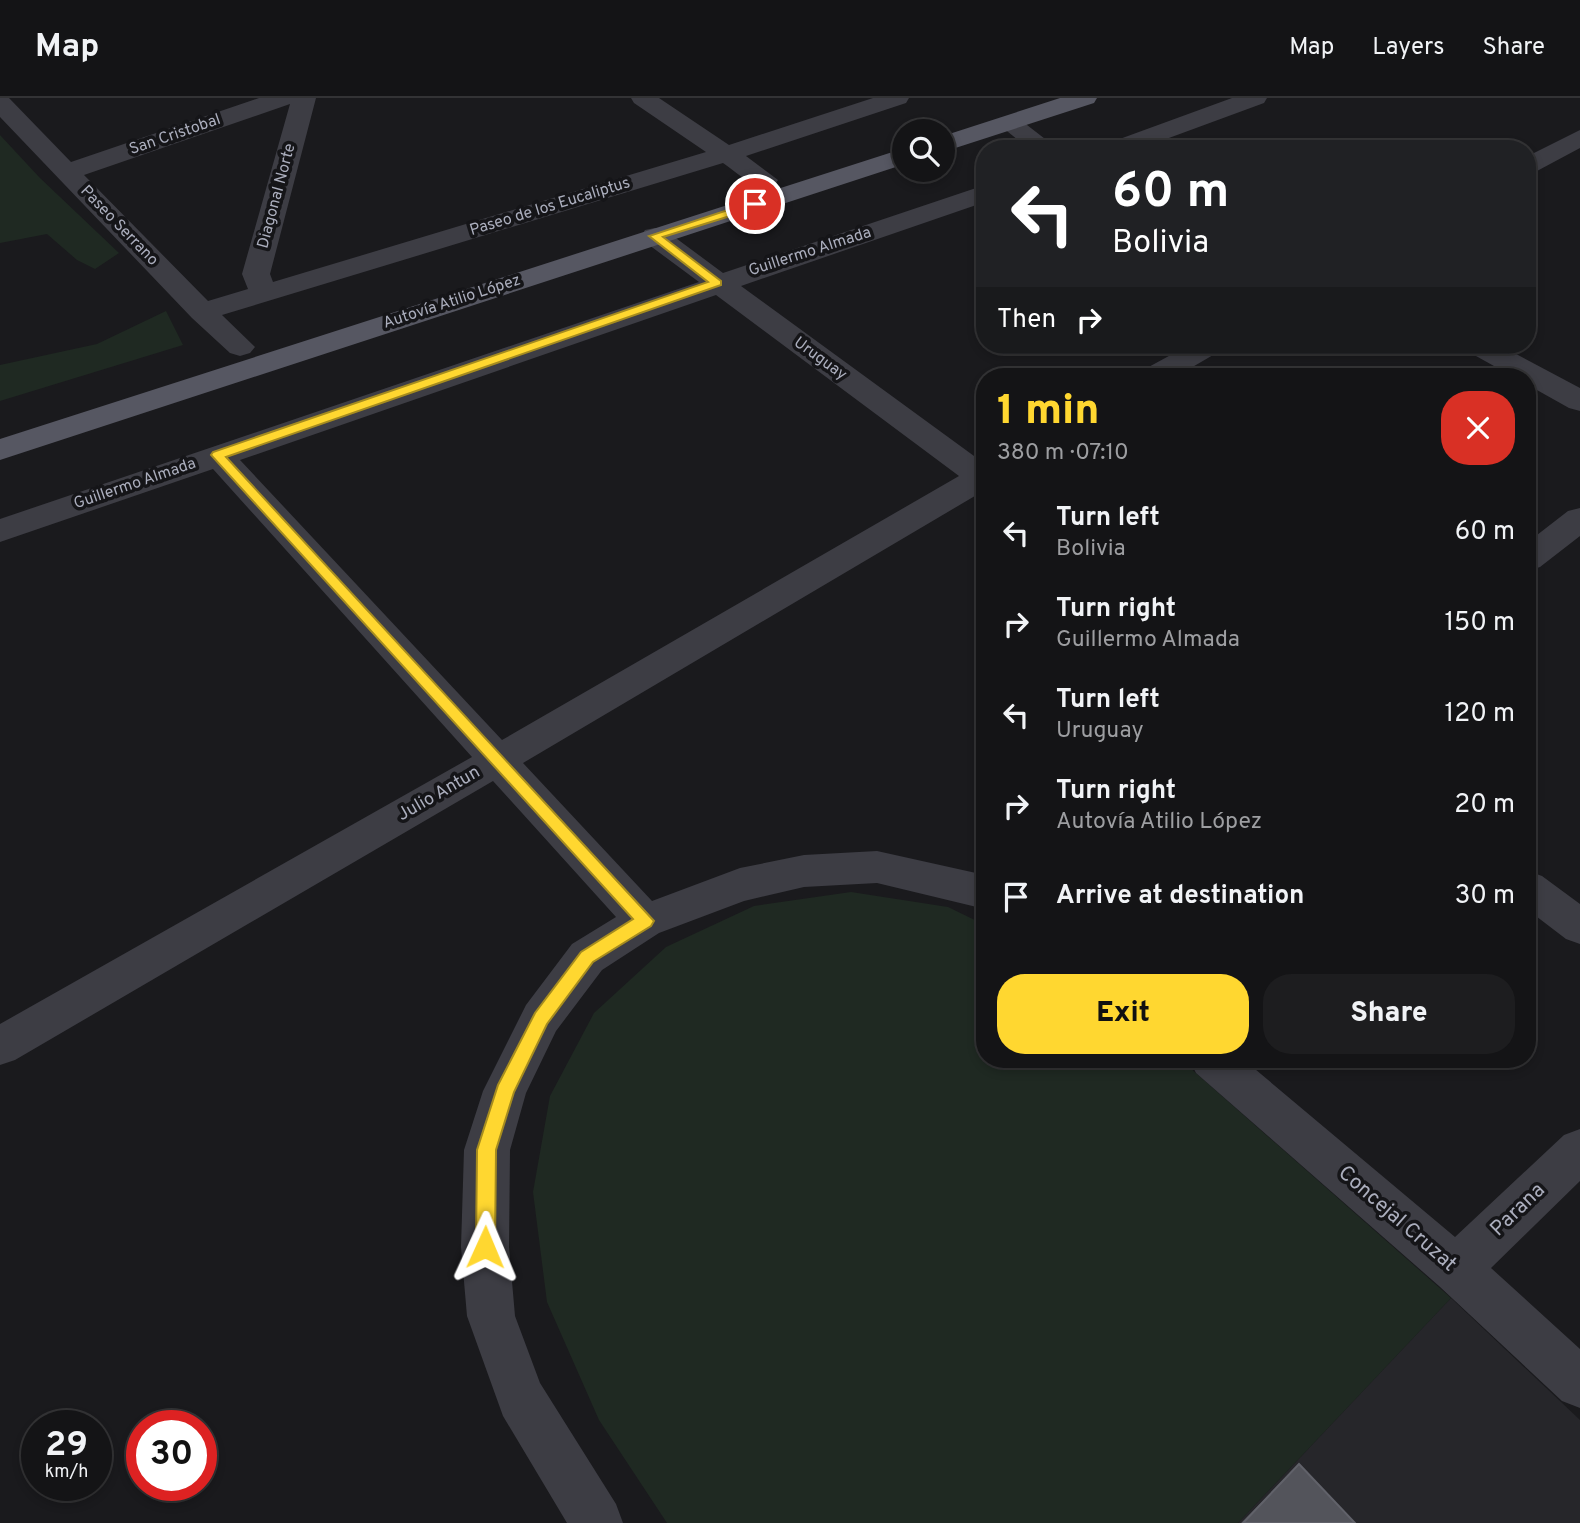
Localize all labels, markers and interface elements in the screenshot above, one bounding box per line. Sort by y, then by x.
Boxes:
text: Map [35,27,99,69]
text: Map [1289,33,1334,63]
text: Layers [1372,33,1444,63]
text: Share [1482,33,1545,63]
street label: San Cristobal [127,110,223,160]
map controls [892,119,955,182]
button: search [892,119,955,182]
street label: Diagonal Norte [253,141,301,251]
text: 60 m [1112,163,1230,225]
icon: left [997,168,1088,259]
street label: Paseo de los Eucaliptus [467,173,633,241]
pin [725,174,785,234]
street label: Paseo Serrano [76,182,162,270]
icon: arrive [736,185,774,223]
street label: Guillermo Almada [746,223,874,281]
text: Bolivia [1112,224,1209,264]
street label: Autovía Atilio López [381,270,523,334]
icon: right [1070,301,1108,339]
text: Then [997,304,1056,337]
street label: Uruguay [789,333,851,385]
text: 1 min [997,386,1100,439]
button: close [1441,391,1515,465]
text: 380 m · 07:10 [997,439,1129,468]
street label: Guillermo Almada [71,454,199,514]
text: Turn left [1056,502,1160,535]
icon: left [997,514,1035,552]
text: 60 m [1455,516,1515,549]
text: Bolivia [1056,535,1126,564]
text: Turn right [1056,593,1176,626]
icon: right [997,605,1035,643]
text: 150 m [1444,607,1515,640]
text: Guillermo Almada [1056,626,1240,655]
text: Turn left [1056,684,1160,717]
icon: left [997,696,1035,734]
text: 120 m [1445,698,1515,731]
text: Uruguay [1056,717,1144,746]
street label: Julio Antun [394,761,484,827]
text: Turn right [1056,775,1176,808]
icon: right [997,787,1035,825]
text: 20 m [1454,789,1515,822]
text: Autovía Atilio López [1056,808,1262,837]
icon: arrive [997,878,1035,916]
text: Arrive at destination [1056,880,1304,913]
text: 30 m [1455,880,1515,913]
button: Exit [997,974,1249,1054]
button: Share [1263,974,1515,1054]
street label: Concejal Cruzat [1332,1160,1462,1278]
street label: Parana [1485,1177,1551,1243]
position arrow [448,1210,522,1284]
speed limit sign: 30 [126,1410,217,1501]
text: 29 [45,1424,88,1468]
text: km/h [45,1461,88,1484]

